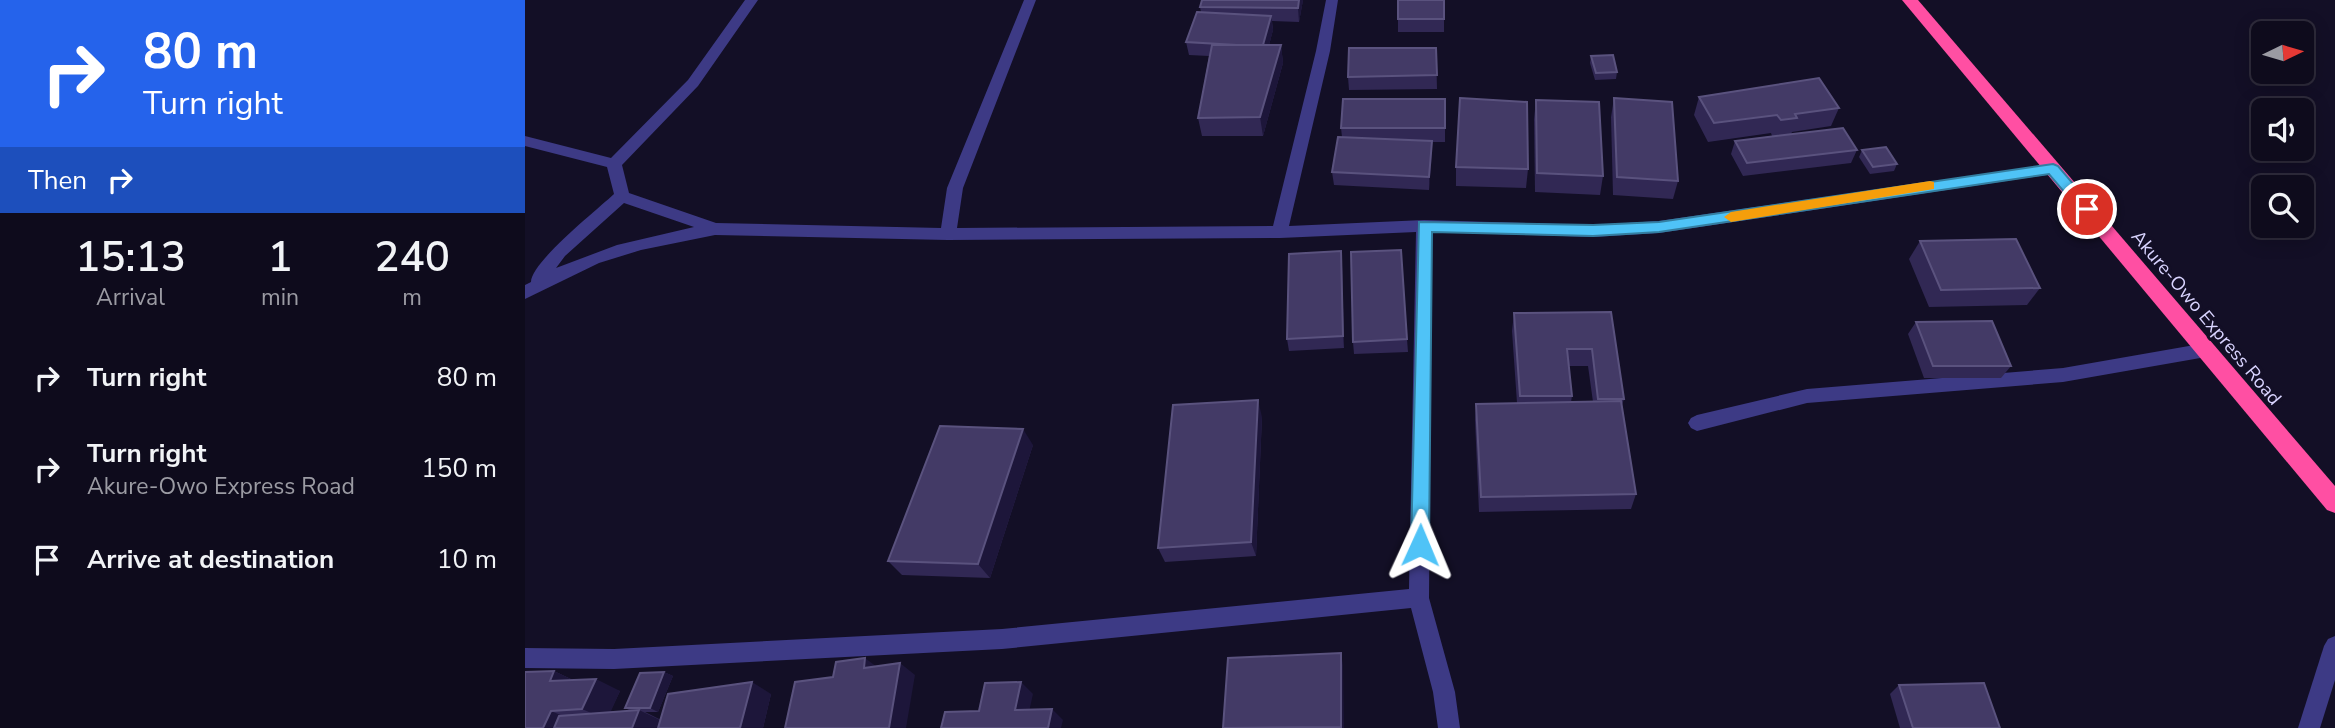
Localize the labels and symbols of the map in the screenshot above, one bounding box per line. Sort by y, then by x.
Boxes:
north arrow [2251,21,2313,84]
pin [2057,179,2117,239]
street label: Akure-Owo Express Road [2125,225,2287,411]
position arrow [1383,508,1457,582]

